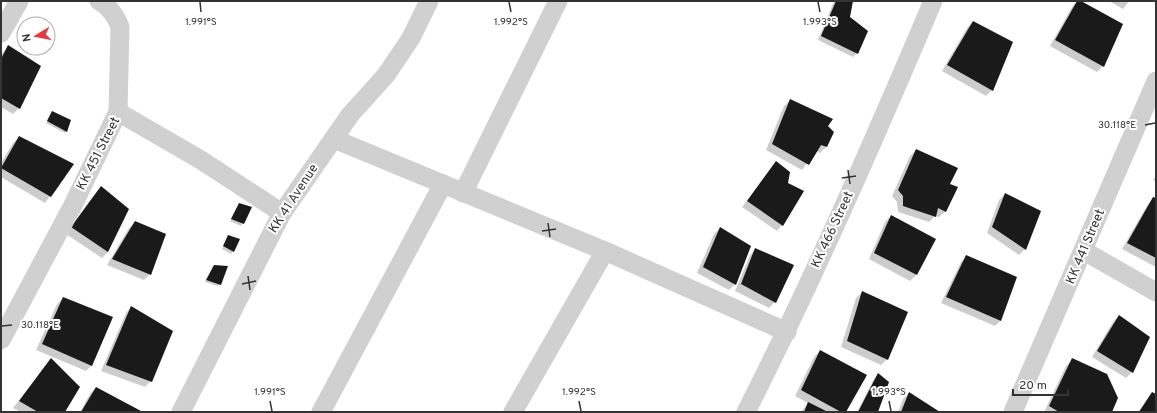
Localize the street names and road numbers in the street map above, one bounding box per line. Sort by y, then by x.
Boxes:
street label: KK 451 Street [74,115,124,193]
street label: KK 41 Avenue [266,161,322,237]
street label: KK 466 Street [808,189,858,271]
street label: KK 441 Street [1063,207,1109,287]

